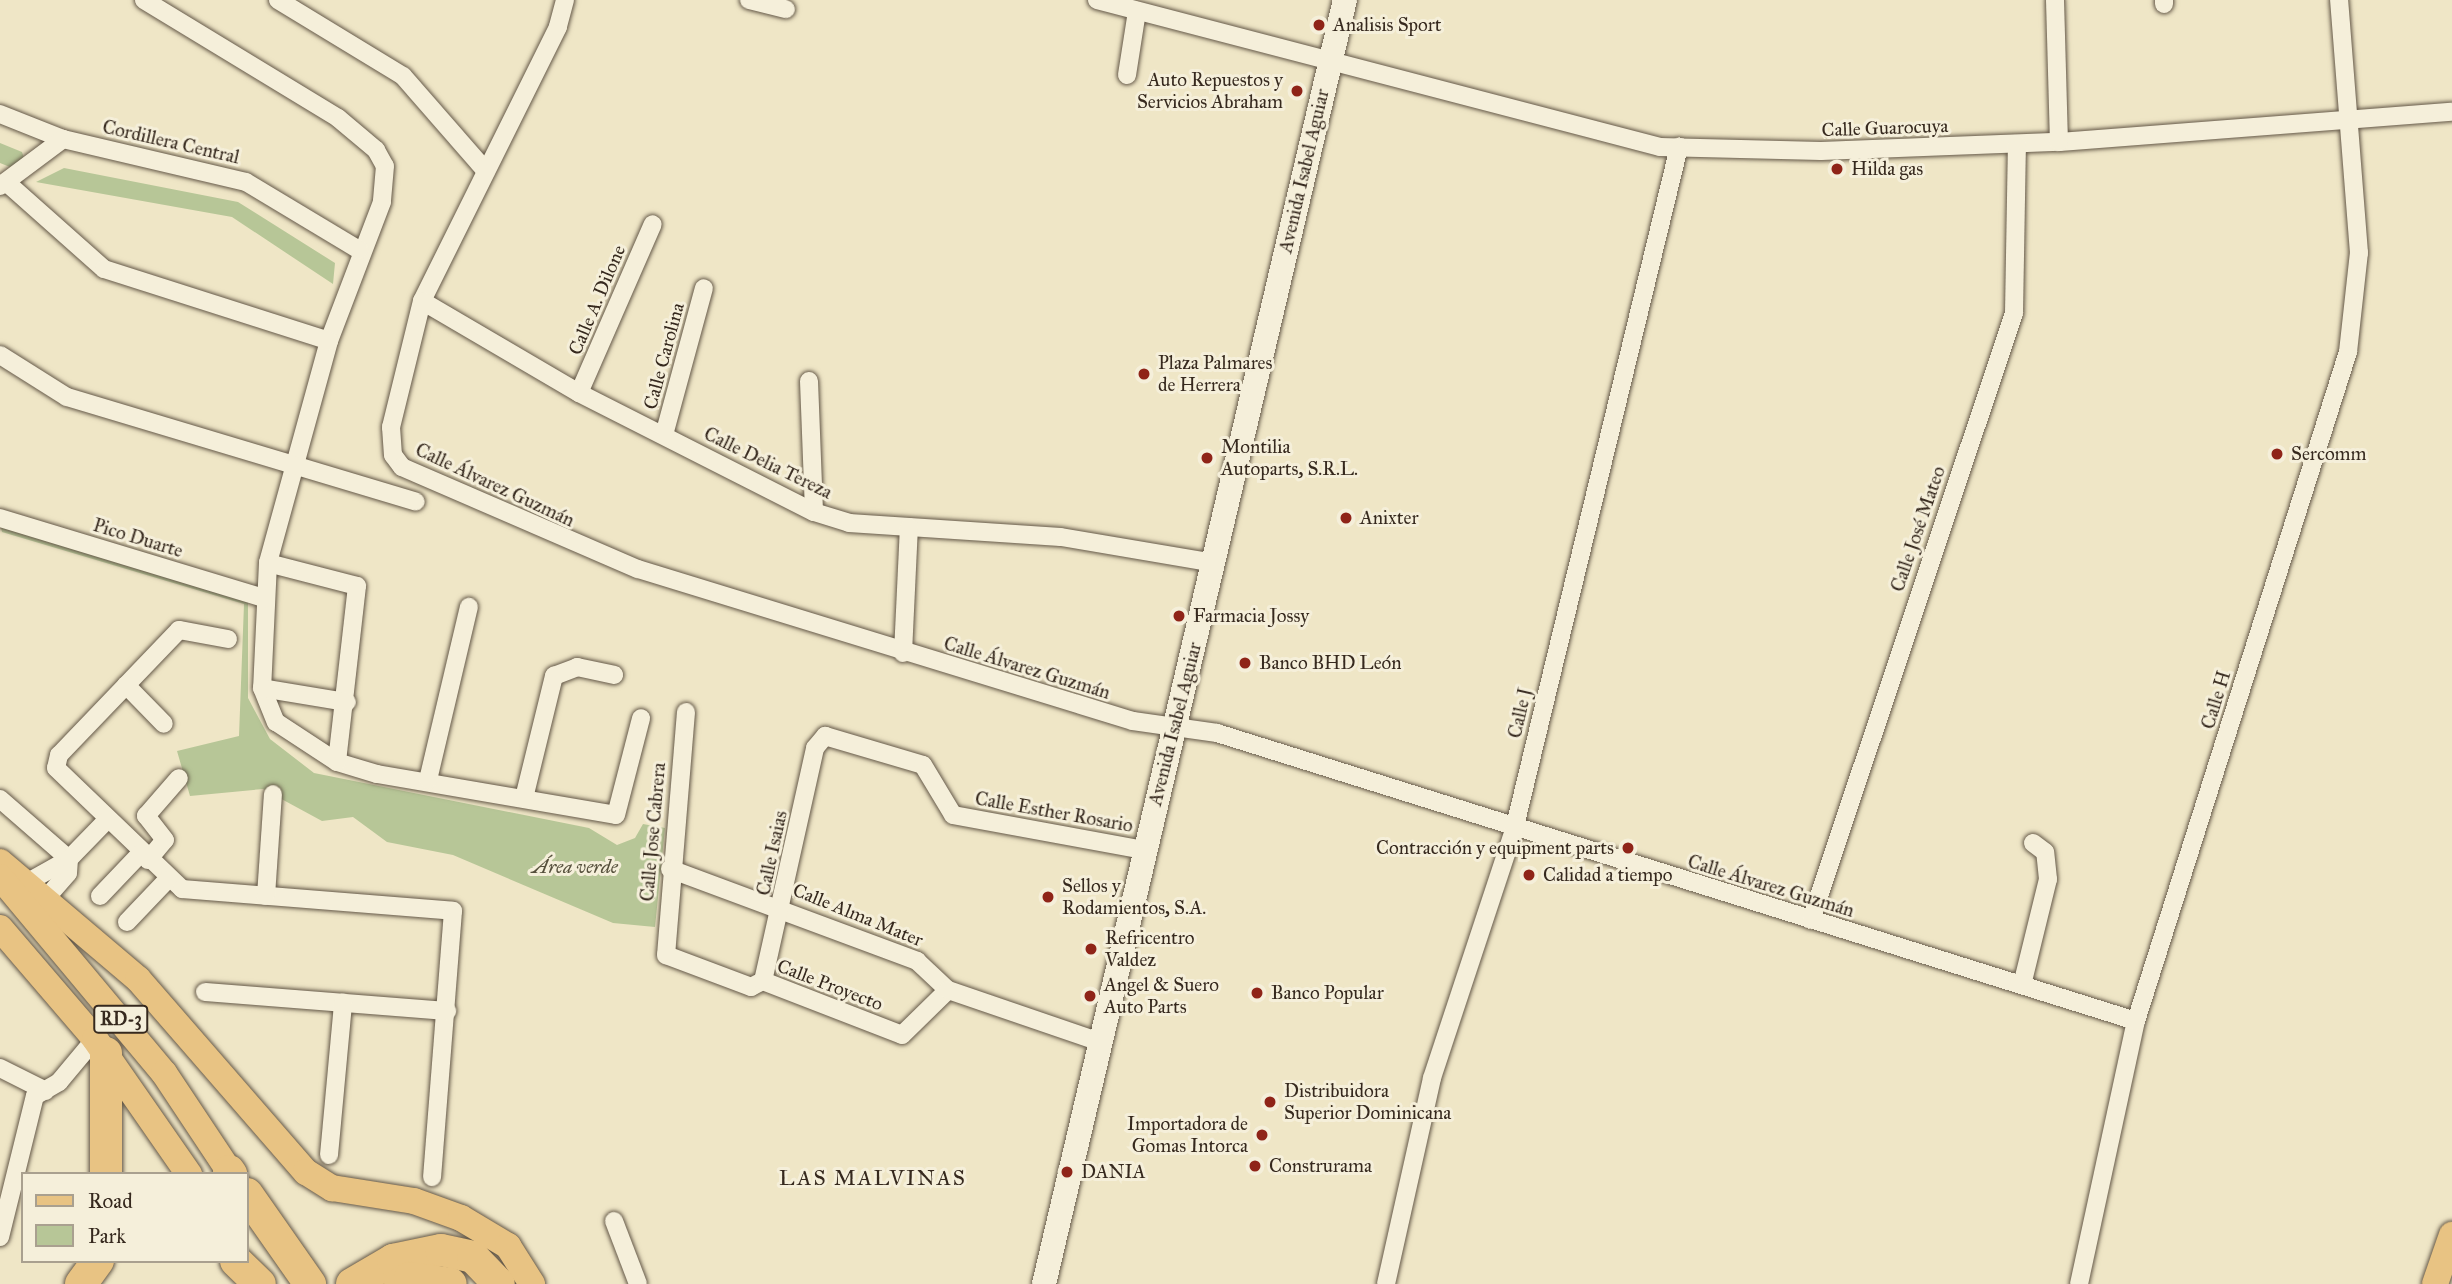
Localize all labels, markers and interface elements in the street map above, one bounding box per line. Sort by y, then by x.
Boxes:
place label: Analisis Sport [1333,14,1442,36]
marker: Analisis Sport [1311,17,1327,33]
place label: Auto Repuestos y Servicios Abraham [1137,69,1283,113]
marker: Auto Repuestos y Servicios Abraham [1289,83,1305,99]
street label: Avenida Isabel Aguiar [1274,87,1334,255]
street label: Calle Guarocuya [1821,114,1949,142]
street label: Cordillera Central [100,115,242,169]
place label: Hilda gas [1851,158,1923,180]
marker: Hilda gas [1829,161,1845,177]
street label: Calle A. Dilone [564,242,630,358]
street label: Calle Carolina [639,300,689,412]
place label: Plaza Palmares de Herrera [1158,352,1272,396]
marker: Plaza Palmares de Herrera [1136,366,1152,382]
street label: Calle Delia Tereza [700,422,836,504]
place label: Montilia Autoparts, S.R.L. [1221,436,1358,480]
street label: Calle Álvarez Guzmán [412,438,578,532]
place label: Sercomm [2291,443,2366,465]
marker: Sercomm [2269,446,2285,462]
marker: Montilia Autoparts, S.R.L. [1199,450,1215,466]
street label: Calle José Mateo [1886,463,1950,595]
place label: Anixter [1360,507,1419,529]
marker: Anixter [1338,510,1354,526]
street label: Pico Duarte [90,514,186,562]
place label: Farmacia Jossy [1193,605,1309,627]
marker: Farmacia Jossy [1171,608,1187,624]
street label: Calle Álvarez Guzmán [941,632,1113,704]
street label: Avenida Isabel Aguiar [1144,640,1206,808]
place label: Banco BHD León [1259,652,1402,674]
marker: Banco BHD León [1237,655,1253,671]
street label: Calle H [2196,668,2236,732]
street label: Calle J [1503,686,1537,740]
street label: Calle Jose Cabrera [636,762,670,902]
street label: Calle Esther Rosario [973,787,1135,837]
street label: Calle Isaias [752,808,792,898]
place label: Contracción y equipment parts [1376,837,1614,859]
marker: Contracción y equipment parts [1620,840,1636,856]
street label: Calle Álvarez Guzmán [1685,850,1857,922]
park label: Área verde [532,856,618,878]
place label: Calidad a tiempo [1543,864,1673,886]
marker: Calidad a tiempo [1521,867,1537,883]
place label: Sellos y Rodamientos, S.A. [1062,875,1206,919]
street label: Calle Alma Mater [789,878,927,952]
marker: Sellos y Rodamientos, S.A. [1040,889,1056,905]
place label: Refricentro Valdez [1105,927,1194,971]
marker: Refricentro Valdez [1083,941,1099,957]
street label: Calle Proyecto [774,954,886,1016]
place label: Angel & Suero Auto Parts [1104,974,1219,1018]
place label: Banco Popular [1271,982,1384,1004]
marker: Banco Popular [1249,985,1265,1001]
marker: Angel & Suero Auto Parts [1082,988,1098,1004]
road number: RD-3 [93,1004,149,1034]
place label: Distribuidora Superior Dominicana [1284,1080,1451,1124]
marker: Distribuidora Superior Dominicana [1262,1094,1278,1110]
place label: Importadora de Gomas Intorca [1127,1113,1248,1157]
marker: Importadora de Gomas Intorca [1254,1127,1270,1143]
place label: Construrama [1269,1155,1372,1177]
marker: Construrama [1247,1158,1263,1174]
place label: DANIA [1081,1161,1145,1183]
marker: DANIA [1059,1164,1075,1180]
district label: LAS MALVINAS [781,1165,965,1191]
legend [21,1172,248,1263]
text: Road [88,1188,133,1214]
text: Park [88,1223,126,1249]

